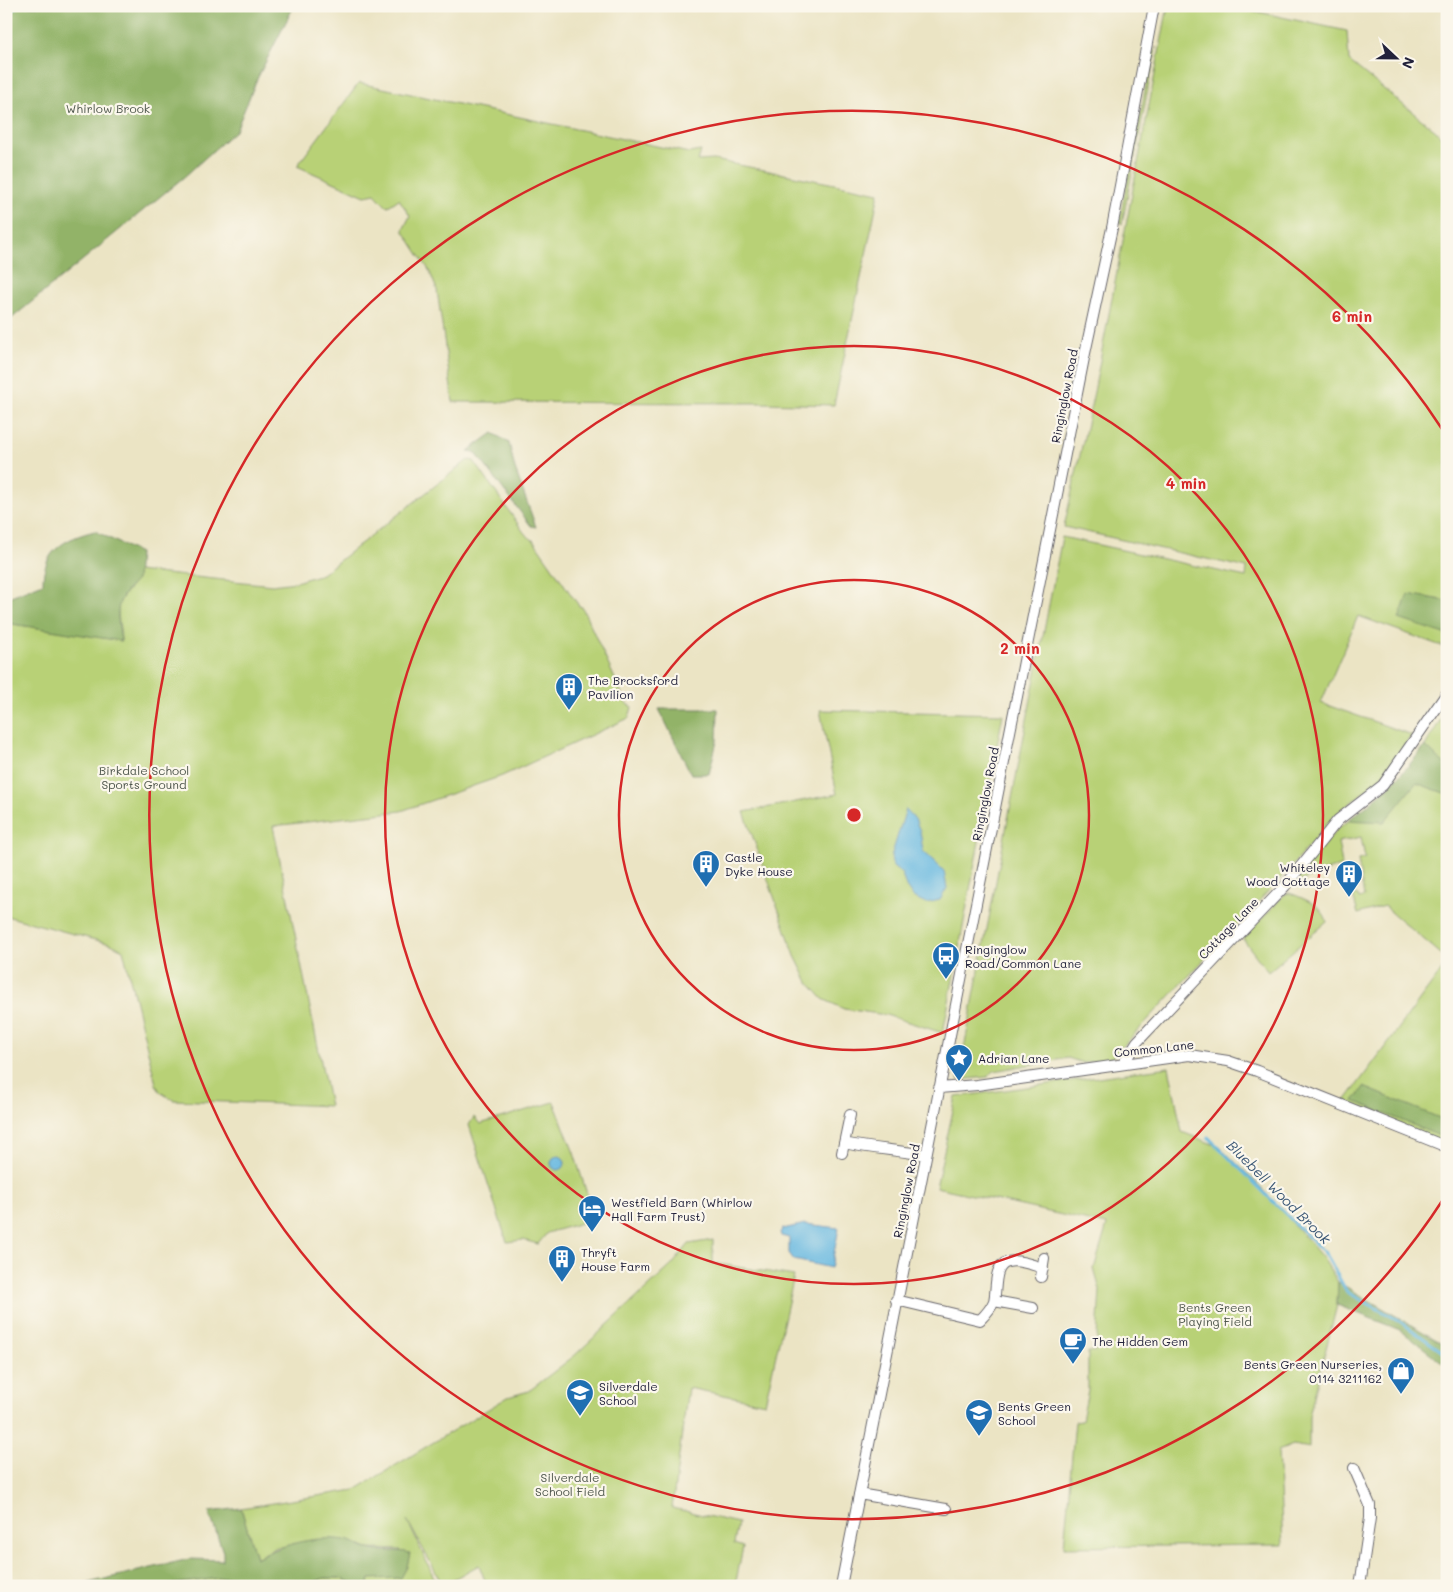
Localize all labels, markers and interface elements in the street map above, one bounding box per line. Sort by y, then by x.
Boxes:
north arrow [1370,32,1420,82]
text: N [1398,55,1419,72]
park label: Whirlow Brook [66,100,150,116]
text: 6 min [1332,306,1372,326]
street label: Ringinglow Road [1047,347,1081,444]
text: 4 min [1166,473,1206,493]
text: 2 min [1000,638,1040,658]
building icon: The Brocksford Pavilion [554,672,584,711]
place label: The Brocksford Pavilion [588,672,678,702]
street label: Ringinglow Road [968,745,1002,842]
park label: Birkdale School Sports Ground [99,762,189,792]
centre of rings [845,806,863,824]
building icon: Castle Dyke House [691,849,721,888]
place label: Castle Dyke House [725,849,793,879]
place label: Whiteley Wood Cottage [1246,859,1330,889]
building icon: Whiteley Wood Cottage [1334,859,1364,898]
street label: Cottage Lane [1195,894,1261,962]
bus stop icon: Ringinglow Road/Common Lane [931,941,961,980]
place label: Ringinglow Road/Common Lane [965,941,1081,971]
street label: Common Lane [1113,1036,1195,1060]
place icon: Adrian Lane [944,1043,974,1082]
place label: Adrian Lane [978,1050,1049,1066]
water label: Bluebell Wood Brook [1223,1136,1335,1248]
street label: Ringinglow Road [889,1142,923,1239]
hotel icon: Westfield Barn (Whirlow Hall Farm Trust) [577,1194,607,1233]
place label: Westfield Barn (Whirlow Hall Farm Trust) [611,1194,752,1224]
building icon: Thryft House Farm [547,1244,577,1283]
place label: Thryft House Farm [581,1244,650,1274]
park label: Bents Green Playing Field [1178,1299,1252,1329]
cafe icon: The Hidden Gem [1058,1326,1088,1365]
place label: The Hidden Gem [1092,1333,1188,1349]
place label: Bents Green Nurseries, 0114 3211162 [1244,1356,1382,1386]
shop icon: Bents Green Nurseries, 0114 3211162 [1386,1356,1416,1395]
school or university icon: Silverdale School [565,1378,595,1417]
place label: Silverdale School [599,1378,658,1408]
school or university icon: Bents Green School [964,1398,994,1437]
place label: Bents Green School [998,1398,1071,1428]
park label: Silverdale School Field [535,1469,605,1499]

